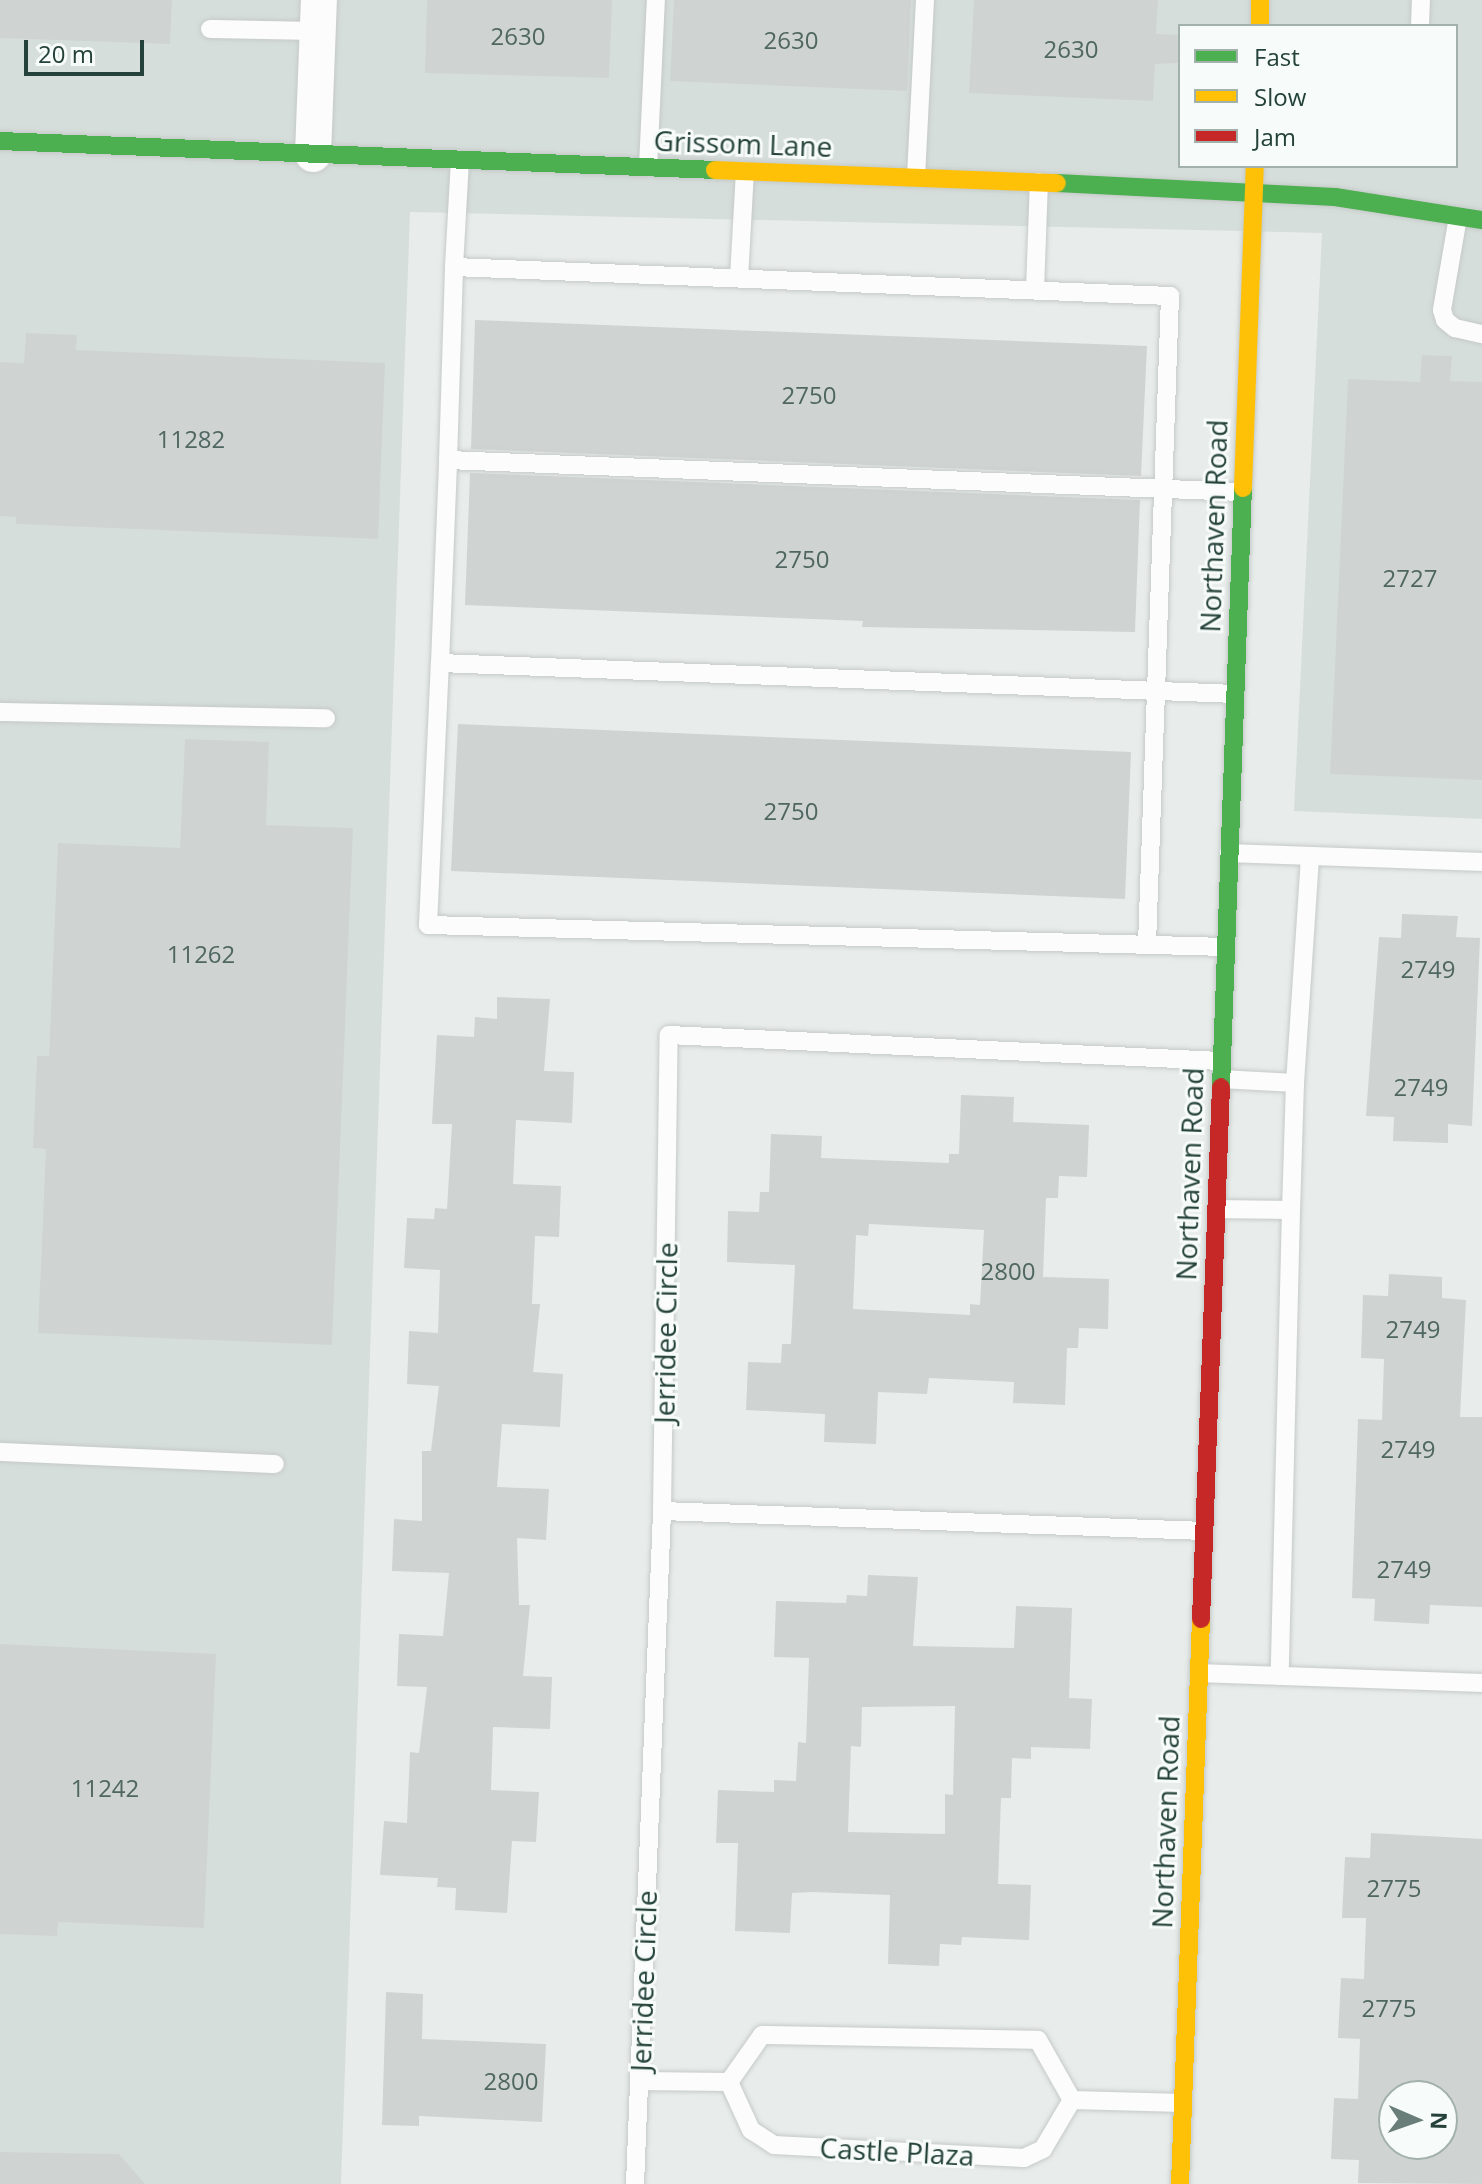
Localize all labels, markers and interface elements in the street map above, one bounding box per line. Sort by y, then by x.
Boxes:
house number: 2630 [491,22,545,50]
scale bar [28,24,148,74]
legend [1178,24,1458,168]
house number: 2630 [764,26,818,54]
house number: 2630 [1044,35,1098,63]
text: 20 m [38,37,94,70]
text: Fast [1254,40,1300,73]
text: Slow [1254,80,1306,113]
text: Jam [1254,120,1296,153]
street label: Grissom Lane [653,123,833,163]
house number: 2750 [782,381,836,409]
street label: Northaven Road [1192,419,1234,633]
house number: 11282 [157,425,225,453]
house number: 2750 [775,545,829,573]
house number: 2727 [1383,564,1437,592]
house number: 2750 [764,797,818,825]
house number: 11262 [167,940,235,968]
house number: 2749 [1401,955,1455,983]
street label: Northaven Road [1168,1067,1210,1281]
house number: 2749 [1394,1073,1448,1101]
street label: Jerridee Circle [647,1242,683,1424]
house number: 2800 [981,1257,1035,1285]
house number: 2749 [1386,1315,1440,1343]
house number: 2749 [1381,1435,1435,1463]
house number: 2749 [1377,1555,1431,1583]
street label: Northaven Road [1144,1715,1186,1929]
house number: 11242 [71,1774,139,1802]
house number: 2775 [1367,1874,1421,1902]
street label: Jerridee Circle [623,1890,663,2072]
house number: 2775 [1362,1994,1416,2022]
house number: 2800 [484,2067,538,2095]
north arrow [1378,2080,1458,2160]
text: N [1425,2111,1455,2130]
street label: Castle Plaza [819,2130,975,2172]

